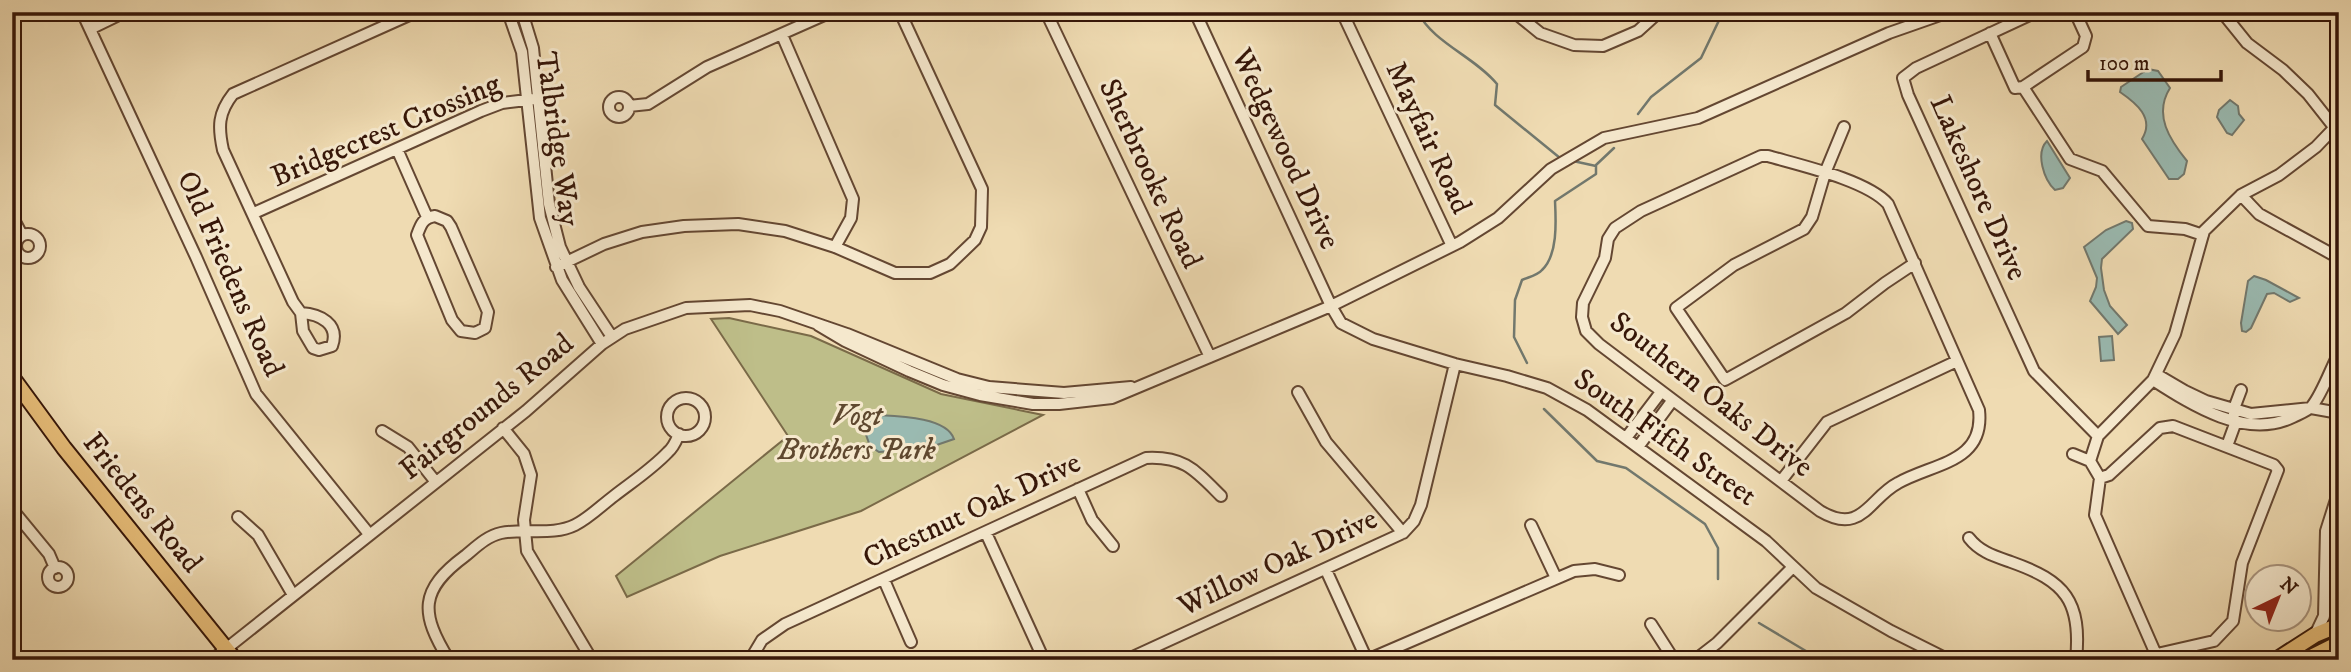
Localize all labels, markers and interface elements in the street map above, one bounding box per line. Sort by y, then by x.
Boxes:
scale bar [2088,38,2222,82]
street label: Wedgewood Drive [1222,42,1348,255]
street label: Talbridge Way [526,49,588,229]
text: 100 m [2099,51,2150,77]
street label: Mayfair Road [1377,56,1479,220]
street label: Bridgecrest Crossing [266,66,507,196]
street label: Sherbrooke Road [1090,73,1210,275]
street label: Lakeshore Drive [1921,90,2035,286]
street label: Old Friedens Road [168,165,292,383]
street label: Southern Oaks Drive [1602,304,1820,486]
street label: Fairgrounds Road [393,326,581,488]
street label: South Fifth Street [1566,361,1764,515]
park label: Vogt Brothers Park [777,398,936,469]
street label: Friedens Road [74,425,210,581]
street label: Chestnut Oak Drive [857,444,1087,578]
street label: Willow Oak Drive [1172,501,1383,626]
north arrow [2242,564,2312,634]
text: N [2275,573,2302,601]

